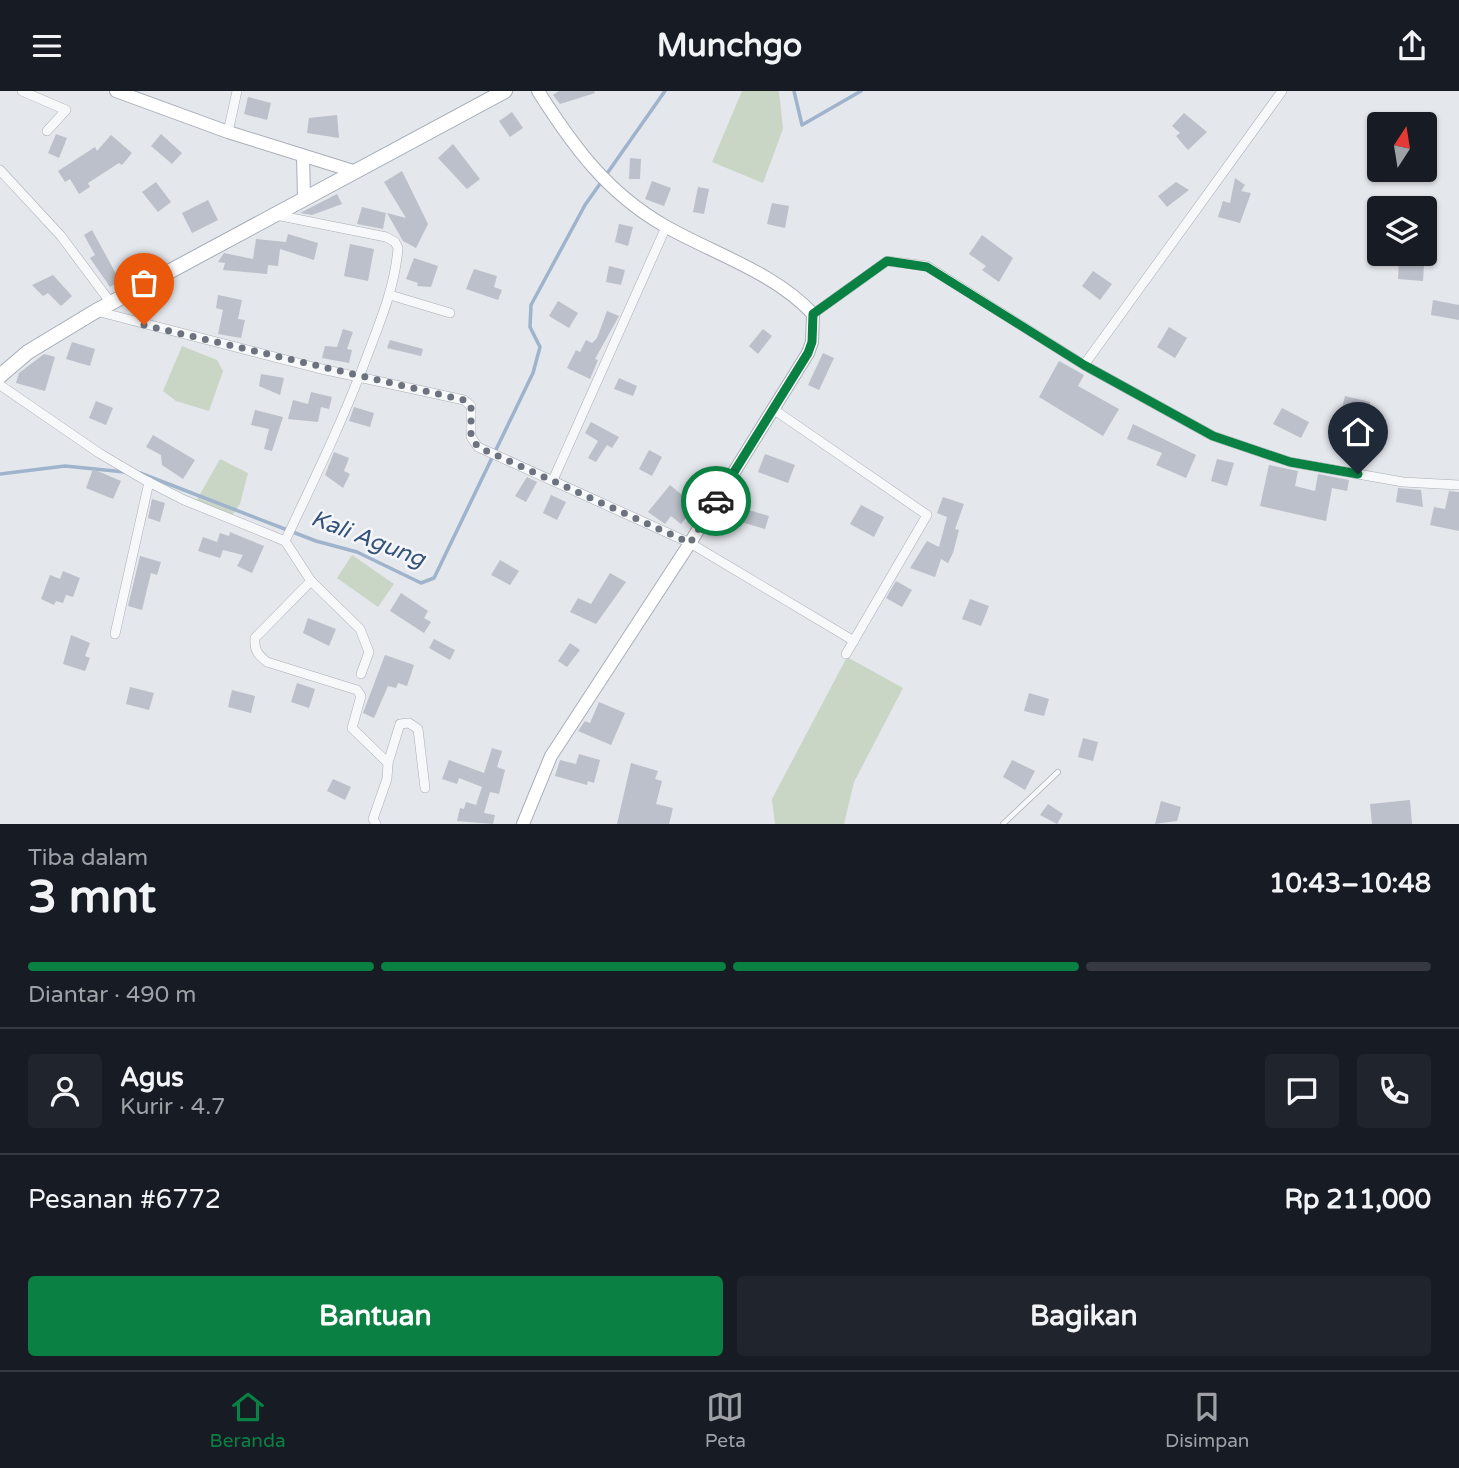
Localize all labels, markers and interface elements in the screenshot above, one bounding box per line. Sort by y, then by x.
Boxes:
icon: menu [28,27,66,65]
text: Munchgo [657,27,802,65]
icon: share [1393,27,1431,65]
north arrow [1367,112,1437,182]
map controls [1367,112,1437,266]
button: layers [1367,196,1437,266]
pin [114,253,174,325]
icon: bag [125,264,163,302]
pin [1328,402,1388,474]
icon: home [1339,413,1377,451]
courier [681,466,751,536]
icon: car [697,482,735,520]
water label: Kali Agung [307,504,430,574]
text: Tiba dalam [28,844,148,872]
text: 10:43–10:48 [1269,868,1431,899]
text: 3 mnt [28,870,156,925]
text: Diantar · 490 m [28,981,196,1009]
button: person [28,1054,102,1128]
button: chat [1265,1054,1339,1128]
button: phone [1357,1054,1431,1128]
text: Agus [120,1062,184,1093]
text: Kurir · 4.7 [120,1093,225,1121]
text: Pesanan #6772 [28,1184,221,1215]
text: Rp 211,000 [1285,1184,1431,1215]
button: Bantuan [28,1276,723,1356]
button: Bagikan [737,1276,1431,1356]
tab: Beranda [210,1388,286,1452]
tab: Peta [705,1388,746,1452]
tab: Disimpan [1165,1388,1249,1452]

